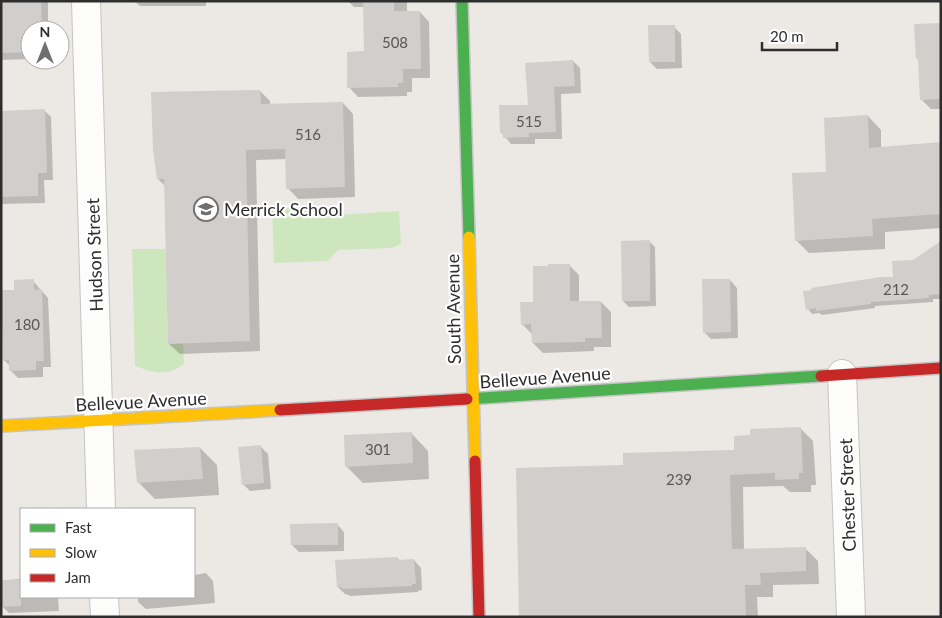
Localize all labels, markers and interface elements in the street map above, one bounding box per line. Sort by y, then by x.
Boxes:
north arrow [20,20,70,70]
scale bar [762,20,837,52]
text: N [40,23,50,40]
text: 20 m [770,27,804,45]
house number: 508 [382,33,408,51]
house number: 515 [516,112,542,130]
house number: 516 [295,125,321,143]
school or university icon: Merrick School [193,196,219,222]
street label: Hudson Street [81,197,107,312]
place label: Merrick School [224,198,343,220]
street label: South Avenue [441,254,465,364]
house number: 212 [883,280,909,298]
house number: 180 [14,315,40,333]
street label: Bellevue Avenue [479,361,611,393]
street label: Bellevue Avenue [75,387,207,415]
street label: Chester Street [834,437,860,552]
house number: 301 [365,440,391,458]
house number: 239 [666,470,692,488]
legend [20,508,195,598]
text: Fast [65,518,92,536]
text: Slow [65,543,97,561]
text: Jam [65,568,91,586]

